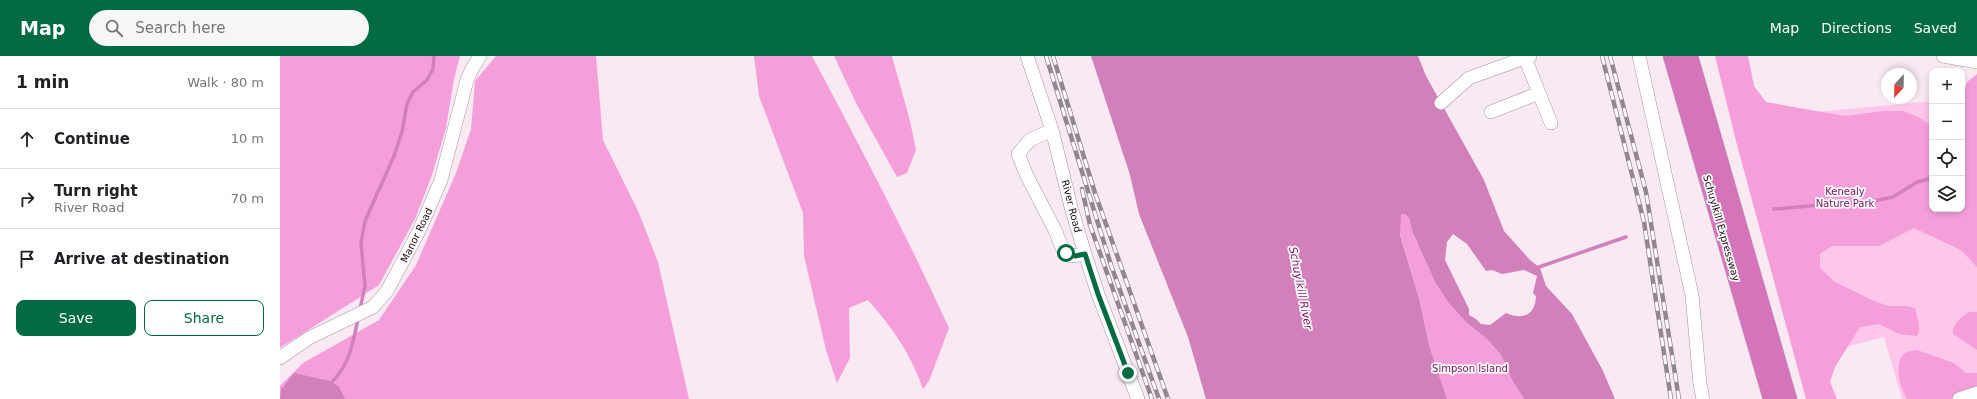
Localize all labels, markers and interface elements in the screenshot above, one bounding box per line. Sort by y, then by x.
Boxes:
search box [89,10,369,46]
text: Map [20,17,65,39]
icon: search [103,17,125,39]
text: Search here [135,19,225,37]
text: Map [1770,20,1799,36]
text: Directions [1821,20,1892,36]
text: Saved [1914,20,1957,36]
north arrow [1881,68,1917,104]
map controls [1929,68,1965,212]
button: + [1929,68,1965,104]
text: 1 min [16,72,69,92]
text: Walk · 80 m [187,75,264,90]
button: − [1929,104,1965,140]
icon: ahead [16,128,38,150]
text: Continue [54,130,130,148]
text: 10 m [231,131,264,146]
button: locate [1929,140,1965,176]
street label: Schuylkill Expressway [1701,174,1742,283]
button: layers [1929,176,1965,212]
street label: River Road [1060,179,1083,234]
text: Turn right [54,182,138,200]
park label: Kenealy Nature Park [1816,186,1875,209]
icon: right [16,188,38,210]
text: 70 m [231,191,264,206]
text: River Road [54,200,124,215]
street label: Manor Road [398,206,434,264]
route start [1057,244,1075,262]
water label: Schuylkill River [1286,246,1315,332]
icon: arrive [16,248,38,270]
text: Arrive at destination [54,250,229,268]
button: Save [16,300,136,336]
button: Share [144,300,264,336]
park label: Simpson Island [1432,363,1508,374]
route end [1119,364,1137,382]

